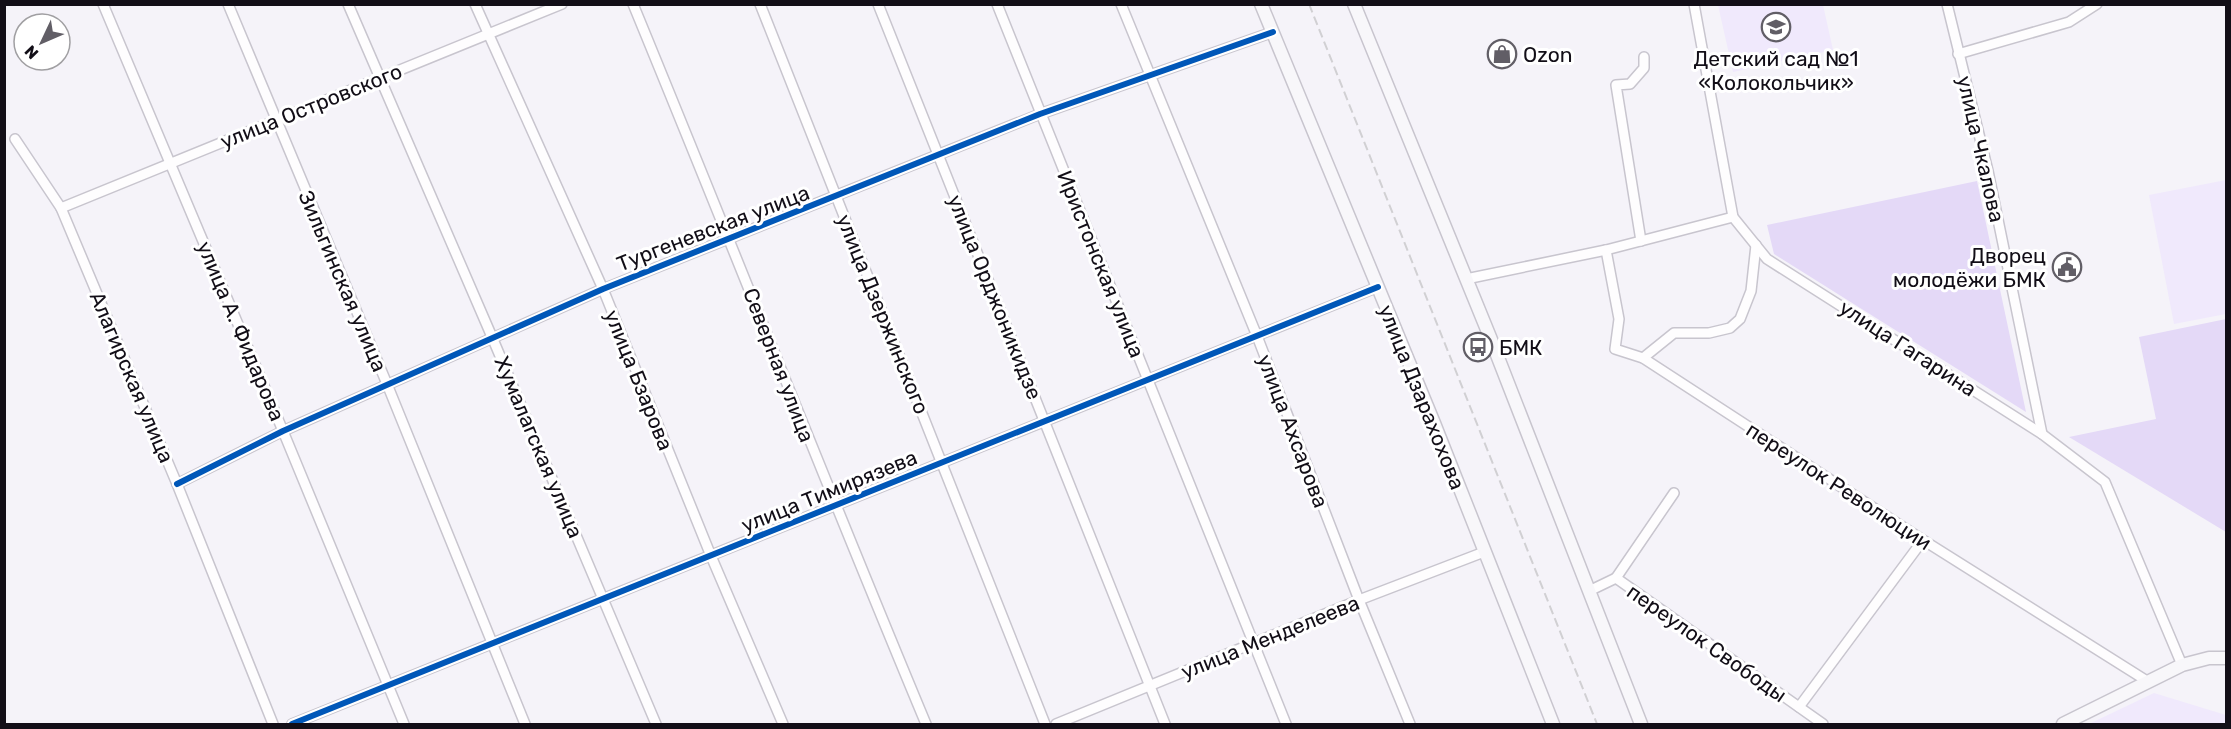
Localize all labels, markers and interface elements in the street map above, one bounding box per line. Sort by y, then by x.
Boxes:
school or university icon: Детский сад №1 «Колокольчик» [1760,11,1792,43]
north arrow [12,12,72,72]
shop icon: Ozon [1486,38,1518,70]
text: N [21,41,42,63]
place label: Ozon [1523,42,1573,67]
place label: Детский сад №1 «Колокольчик» [1693,46,1859,95]
street label: улица Островского [217,58,405,154]
street label: улица Чкалова [1952,73,2010,225]
street label: Иристонская улица [1052,167,1150,361]
street label: Тургеневская улица [613,180,813,276]
street label: Зильгинская улица [293,187,393,375]
street label: улица Орджоникидзе [942,191,1048,403]
street label: улица Дзержинского [832,211,934,417]
street label: улица А. Фидарова [192,237,290,425]
place label: Дворец молодёжи БМК [1893,243,2046,292]
public building icon: Дворец молодёжи БМК [2051,251,2083,283]
street label: Северная улица [738,284,820,446]
street label: Алагирская улица [85,288,179,466]
street label: улица Гагарина [1835,294,1981,402]
street label: улица Дзарахохова [1374,301,1470,493]
street label: улица Бзарова [599,306,679,454]
bus stop icon: БМК [1462,331,1494,363]
place label: БМК [1499,335,1543,360]
street label: улица Ахсарова [1252,351,1334,511]
street label: Хумалагская улица [489,352,589,542]
street label: переулок Революции [1742,417,1936,555]
street label: улица Тимирязева [737,444,921,538]
street label: переулок Свободы [1622,579,1792,707]
street label: улица Менделеева [1177,590,1363,684]

